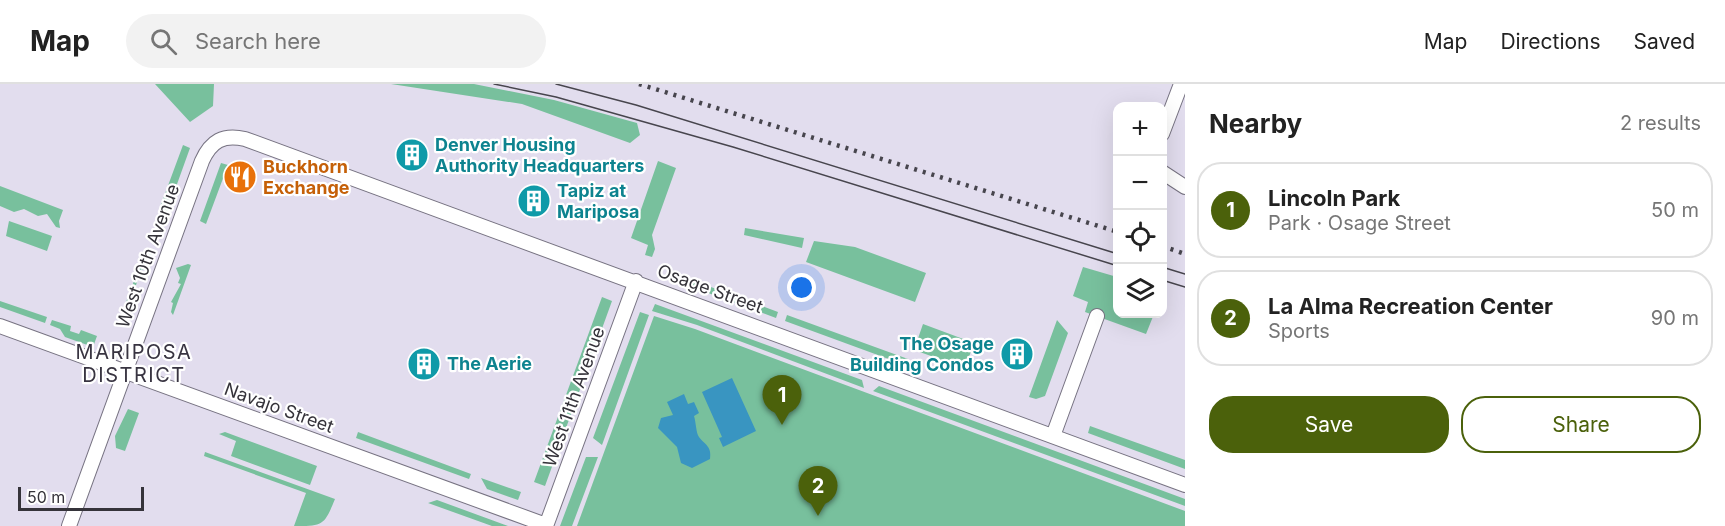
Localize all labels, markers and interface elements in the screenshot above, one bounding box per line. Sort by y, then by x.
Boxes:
search box [126,14,546,68]
text: Map [30,24,90,58]
icon: search [147,25,180,58]
text: Search here [195,28,321,54]
text: Map [1424,29,1467,54]
text: Directions [1500,29,1601,54]
text: Saved [1634,29,1695,54]
map controls [1113,102,1167,318]
button: + [1113,102,1167,156]
text: Nearby [1209,108,1302,139]
text: 2 results [1620,111,1701,135]
place label: Denver Housing Authority Headquarters [435,134,644,176]
building icon: Denver Housing Authority Headquarters [394,137,430,173]
place label: Buckhorn Exchange [263,156,350,198]
button: − [1113,156,1167,210]
restaurant icon: Buckhorn Exchange [222,159,258,195]
place label: Tapiz at Mariposa [557,180,639,222]
street label: West 10th Avenue [112,181,183,331]
building icon: Tapiz at Mariposa [516,183,552,219]
text: Lincoln Park [1268,185,1400,211]
text: 1 [1226,198,1235,222]
text: 50 m [1651,198,1699,222]
button: locate [1113,210,1167,264]
text: Park · Osage Street [1268,211,1451,235]
street label: Osage Street [655,260,766,317]
button: layers [1113,264,1167,318]
your location [787,273,816,302]
text: La Alma Recreation Center [1268,293,1553,319]
text: 2 [1224,306,1237,330]
text: 90 m [1651,306,1699,330]
text: Sports [1268,319,1330,343]
street label: West 11th Avenue [538,324,609,470]
place label: The Osage Building Condos [850,333,994,375]
building icon: The Osage Building Condos [999,336,1035,372]
district label: MARIPOSA DISTRICT [76,340,192,387]
building icon: The Aerie [406,346,442,382]
place label: The Aerie [447,353,532,374]
pin: 1 [762,376,802,425]
street label: Navajo Street [222,378,337,437]
button: Save [1209,396,1449,453]
button: Share [1461,396,1701,453]
pin: 2 [798,466,838,516]
scale bar [18,484,144,512]
text: 50 m [27,487,65,507]

